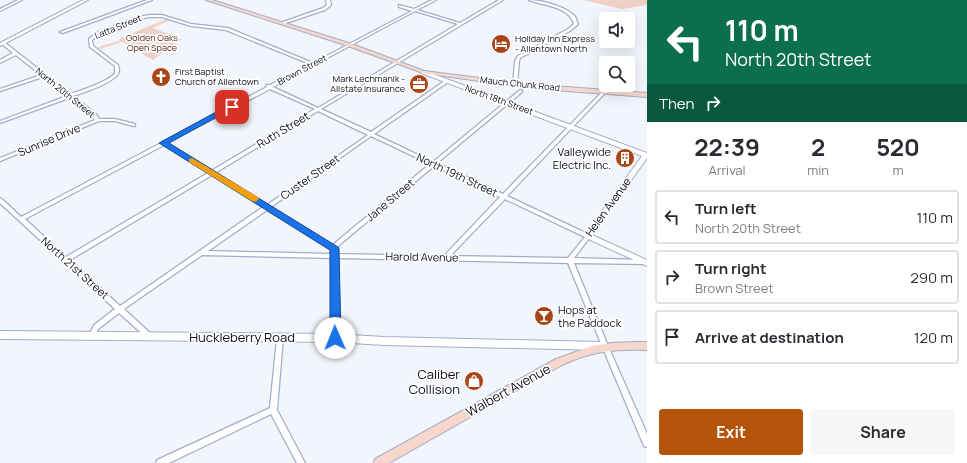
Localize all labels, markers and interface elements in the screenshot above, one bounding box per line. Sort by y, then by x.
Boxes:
street label: Latta Street [92,11,144,42]
text: 110 m [725,11,799,49]
map controls [599,12,635,92]
button: sound [599,12,635,48]
icon: left [659,16,711,68]
park label: Golden Oaks Open Space [126,31,178,54]
place label: Holiday Inn Express - Allentown North [515,32,595,55]
hotel icon: Holiday Inn Express - Allentown North [490,33,512,55]
text: North 20th Street [725,47,872,71]
street label: Brown Street [275,51,329,88]
button: search [599,56,635,92]
street label: North 20th Street [33,65,98,121]
place label: First Baptist Church of Allentown [175,65,259,88]
church icon: First Baptist Church of Allentown [150,66,172,88]
place label: Mark Lechmanik - Allstate Insurance [330,72,405,95]
office icon: Mark Lechmanik - Allstate Insurance [408,73,430,95]
street label: Mauch Chunk Road [480,73,561,94]
street label: North 18th Street [463,81,535,118]
pin [215,90,249,124]
icon: right [702,92,724,114]
text: Then [659,93,694,114]
icon: arrive [221,96,243,118]
street label: Ruth Street [254,108,312,151]
street label: Sunrise Drive [15,119,83,159]
text: 22:39 [694,130,760,163]
text: 2 [811,130,825,163]
text: 520 [876,130,920,163]
place label: Valleywide Electric Inc. [553,144,612,172]
building icon: Valleywide Electric Inc. [614,147,636,169]
street label: North 19th Street [414,149,500,200]
street label: Custer Street [277,151,342,203]
text: Arrival [709,161,746,179]
text: min [807,161,829,179]
text: m [892,161,903,179]
street label: Helen Avenue [581,174,634,239]
street label: Jane Street [362,175,417,224]
text: Turn left [695,198,757,219]
icon: left [661,206,683,228]
text: 110 m [916,207,953,228]
text: North 20th Street [695,219,801,237]
street label: North 21st Street [38,233,112,302]
street label: Harold Avenue [385,248,459,265]
text: Turn right [695,258,766,279]
icon: right [661,266,683,288]
text: 290 m [910,267,953,288]
text: Brown Street [695,279,773,297]
place label: Hops at the Paddock [558,302,622,330]
bar icon: Hops at the Paddock [533,305,555,327]
position arrow [314,317,356,359]
icon: arrive [661,326,683,348]
text: Arrive at destination [695,327,844,348]
text: 120 m [914,327,953,348]
street label: Huckleberry Road [189,328,295,346]
street label: Walbert Avenue [462,359,554,421]
place label: Caliber Collision [409,365,460,398]
shop icon: Caliber Collision [463,370,485,392]
button: Exit [659,409,803,455]
button: Share [811,409,955,455]

